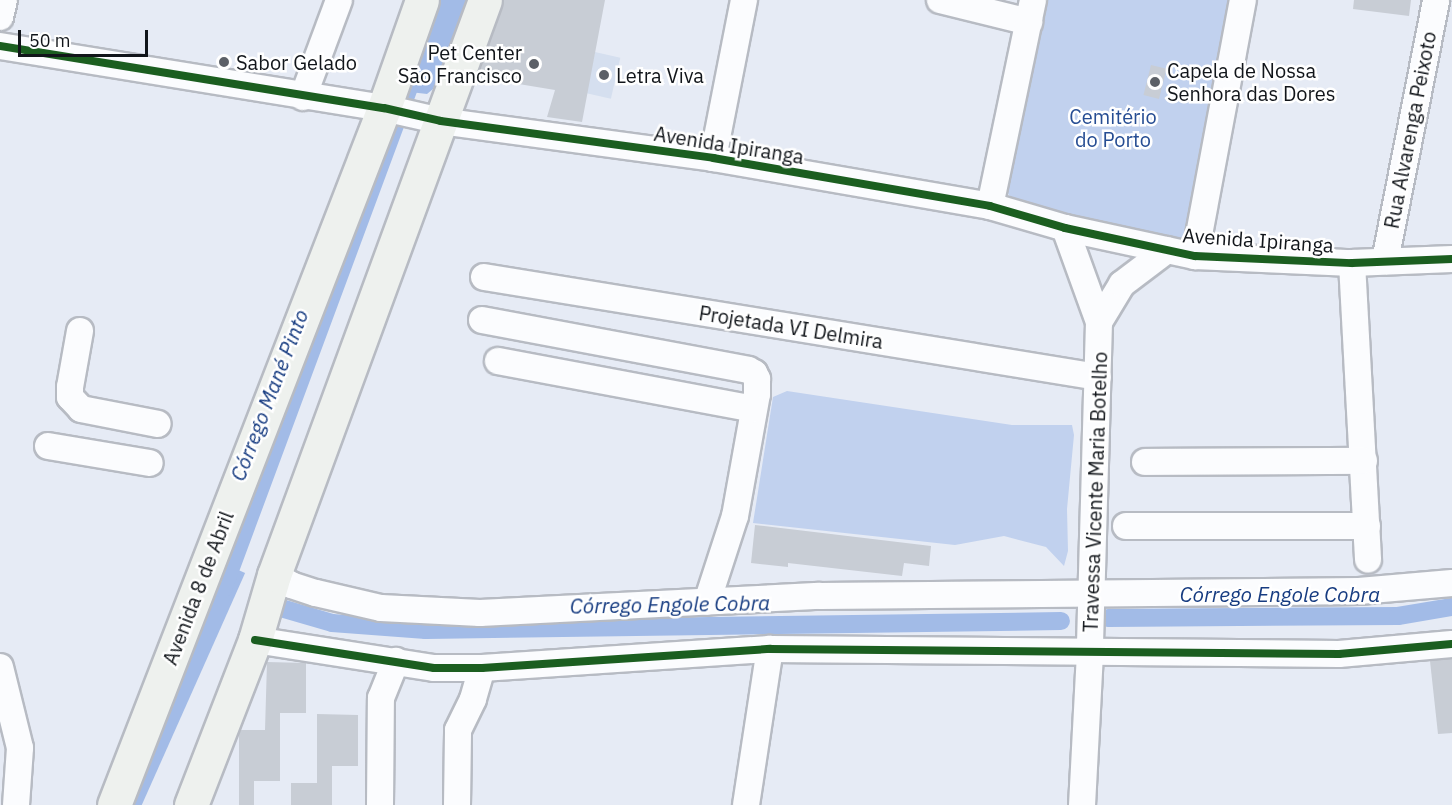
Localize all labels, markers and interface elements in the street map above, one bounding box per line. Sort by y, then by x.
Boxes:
scale bar [21,18,152,56]
text: 50 m [29,29,71,52]
street label: Rua Alvarenga Peixoto [1379,29,1441,231]
place label: Pet Center São Francisco [398,40,522,87]
place label: Sabor Gelado [236,50,357,74]
marker: Sabor Gelado [217,55,231,69]
marker: Pet Center São Francisco [527,57,541,71]
place label: Capela de Nossa Senhora das Dores [1167,58,1335,105]
place label: Letra Viva [616,63,704,87]
marker: Letra Viva [597,68,611,82]
marker: Capela de Nossa Senhora das Dores [1148,75,1162,89]
park label: Cemitério do Porto [1069,105,1157,152]
street label: Avenida Ipiranga [652,121,806,169]
street label: Avenida Ipiranga [1182,223,1334,257]
street label: Projetada VI Delmira [697,301,885,353]
water label: Córrego Mané Pinto [225,306,313,484]
street label: Travessa Vicente Maria Botelho [1078,351,1112,633]
street label: Avenida 8 de Abril [158,508,238,668]
water label: Córrego Engole Cobra [1180,581,1380,607]
water label: Córrego Engole Cobra [570,590,770,618]

